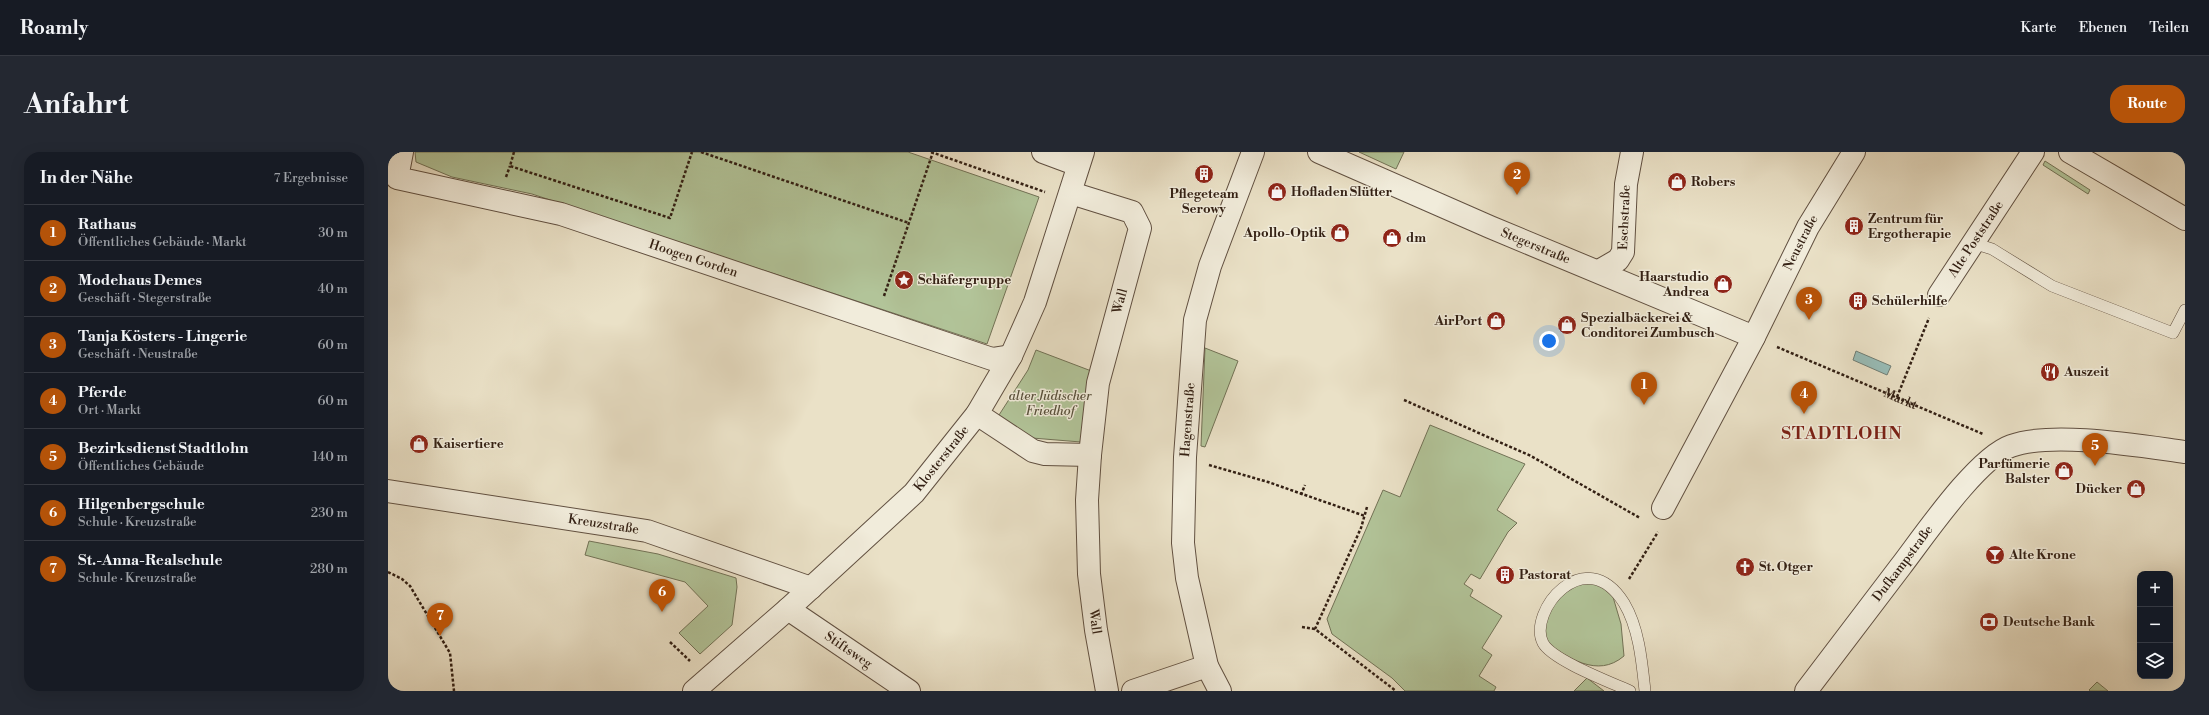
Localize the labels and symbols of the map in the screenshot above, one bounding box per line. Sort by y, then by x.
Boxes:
pin: 2 [1504,162,1530,195]
building icon: Pflegeteam Serowy [1193,163,1215,185]
shop icon: Robers [1666,171,1688,193]
place label: Robers [1691,174,1736,190]
shop icon: Hofladen Slütter [1266,181,1288,203]
place label: Hofladen Slütter [1291,184,1393,200]
street label: Eschstraße [1615,184,1634,250]
place label: Pflegeteam Serowy [1169,186,1239,217]
street label: Alte Poststraße [1944,197,2007,281]
place label: Zentrum für Ergotherapie [1868,211,1951,242]
street label: Neustraße [1780,212,1822,273]
building icon: Zentrum für Ergotherapie [1843,215,1865,237]
shop icon: Apollo-Optik [1329,222,1351,244]
street label: Stegerstraße [1498,224,1573,268]
place label: Apollo-Optik [1243,225,1327,241]
shop icon: dm [1381,227,1403,249]
place label: dm [1406,230,1426,246]
street label: Hoogen Gorden [647,236,740,281]
place icon: Schäfergruppe [893,269,915,291]
place label: Haarstudio Andrea [1639,269,1710,300]
place label: Schäfergruppe [918,272,1011,288]
shop icon: Haarstudio Andrea [1712,273,1734,295]
street label: Wall [1109,287,1131,316]
pin: 3 [1796,287,1822,320]
building icon: Schülerhilfe [1847,290,1869,312]
place label: Schülerhilfe [1872,293,1947,309]
shop icon: AirPort [1485,310,1507,332]
place label: Spezialbäckerei & Conditorei Zumbusch [1581,310,1715,341]
place label: AirPort [1434,313,1482,329]
shop icon: Spezialbäckerei & Conditorei Zumbusch [1556,314,1578,336]
your location [1539,331,1559,351]
restaurant icon: Auszeit [2039,361,2061,383]
place label: Auszeit [2063,364,2109,380]
pin: 1 [1631,372,1657,405]
pin: 4 [1791,381,1817,414]
street label: Hagenstraße [1177,382,1198,457]
street label: Markt [1881,385,1920,413]
park label: alter Jüdischer Friedhof [1009,388,1092,419]
street label: Klosterstraße [910,422,973,495]
district label: STADTLOHN [1781,423,1903,445]
shop icon: Kaisertiere [408,433,430,455]
pin: 5 [2082,433,2108,466]
place label: Kaisertiere [433,436,504,452]
place label: Parfümerie Balster [1978,456,2050,487]
shop icon: Parfümerie Balster [2053,460,2075,482]
shop icon: Dücker [2125,478,2147,500]
place label: Dücker [2076,481,2122,497]
street label: Kreuzstraße [567,511,641,538]
street label: Dufkampstraße [1869,522,1937,605]
bar icon: Alte Krone [1984,544,2006,566]
place label: Alte Krone [2008,547,2076,563]
church icon: St. Otger [1734,556,1756,578]
place label: St. Otger [1759,559,1813,575]
building icon: Pastorat [1494,564,1516,586]
place label: Pastorat [1519,567,1571,583]
pin: 6 [649,579,675,612]
pin: 7 [427,603,453,636]
street label: Wall [1085,607,1105,636]
bank icon: Deutsche Bank [1978,611,2000,633]
place label: Deutsche Bank [2003,614,2096,630]
street label: Stiftsweg [821,628,876,672]

